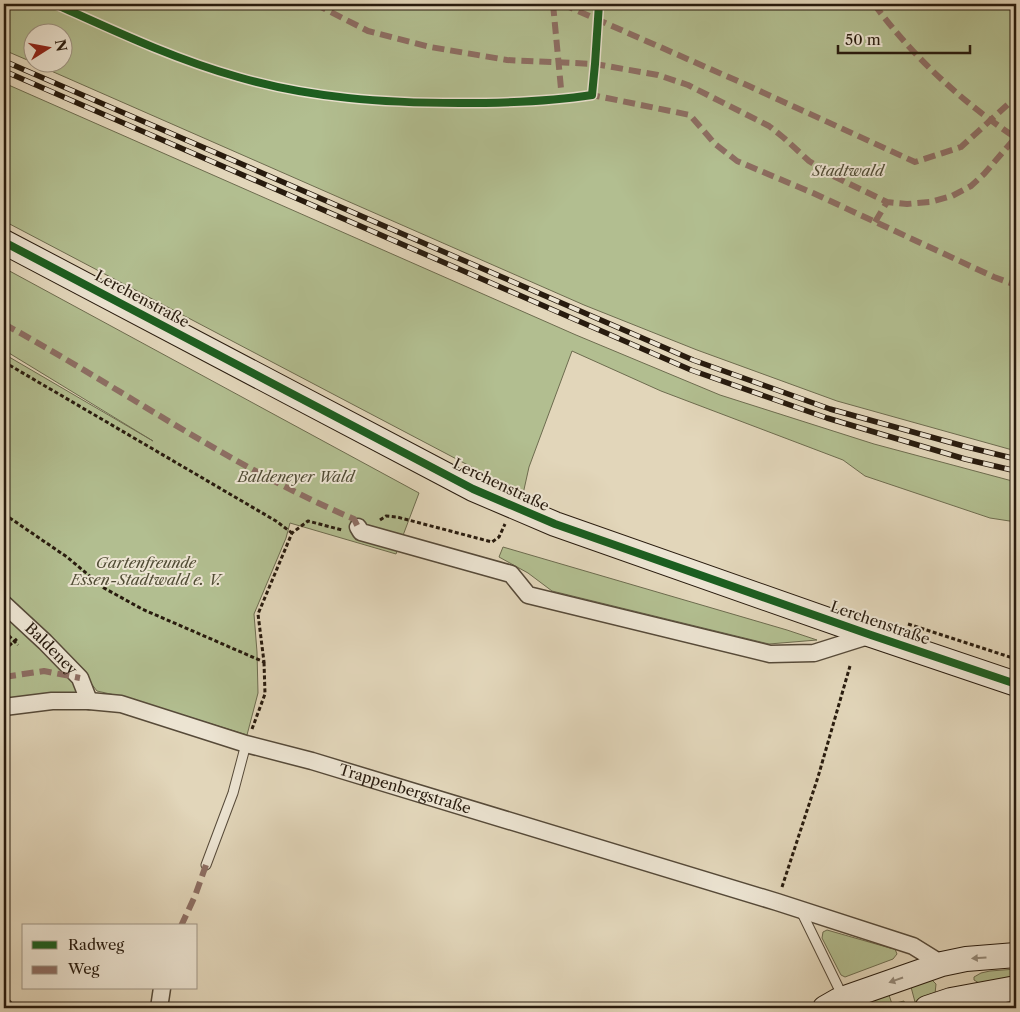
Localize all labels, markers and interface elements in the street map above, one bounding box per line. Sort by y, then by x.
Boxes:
north arrow [22,22,72,72]
scale bar [838,22,970,54]
text: 50 m [845,30,881,49]
text: N [51,38,71,53]
park label: Stadtwald [811,161,886,180]
street label: Lerchenstraße [92,266,193,331]
street label: Lerchenstraße [450,454,552,515]
park label: Baldeneyer Wald [236,467,357,486]
park label: Gartenfreunde Essen-Stadtwald e. V. [69,553,224,589]
street label: Lerchenstraße [828,597,932,648]
street label: Baldeney [21,618,82,679]
street label: Trappenbergstraße [337,760,473,818]
legend [22,924,198,990]
text: Radweg [68,935,124,954]
one-way arrow [971,954,987,962]
text: Weg [67,959,100,978]
one-way arrow [888,976,903,984]

